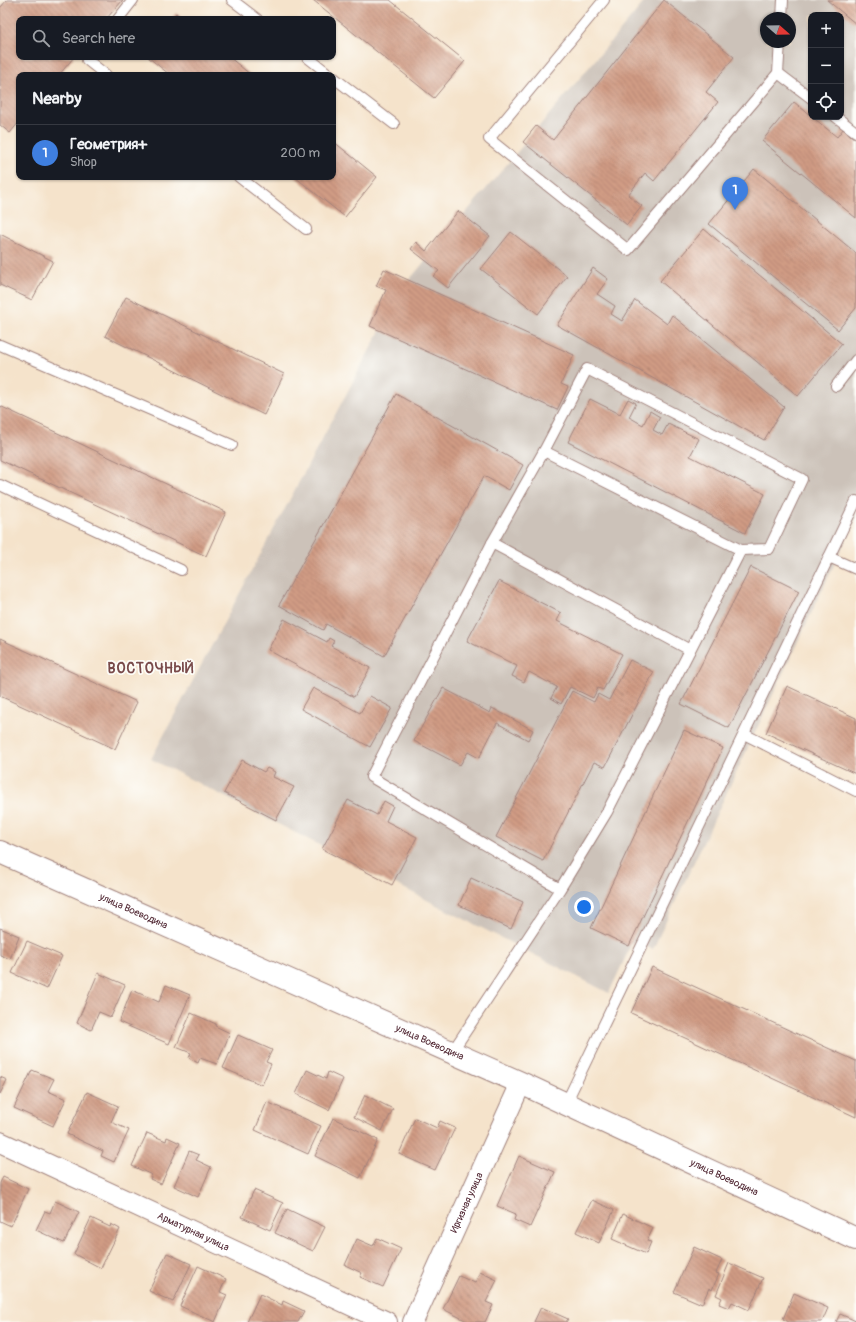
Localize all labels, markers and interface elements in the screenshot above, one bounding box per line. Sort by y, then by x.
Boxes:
north arrow [760,12,796,48]
map controls [808,12,844,120]
button: + [808,12,844,48]
search box [16,16,336,60]
icon: search [30,27,52,49]
text: Search here [62,29,135,48]
button: − [808,48,844,84]
button: locate [808,84,844,120]
text: Nearby [32,88,81,109]
text: Геометрия+ [70,135,147,154]
text: 1 [42,145,48,161]
text: 200 m [281,145,320,161]
text: Shop [70,154,97,170]
pin: 1 [722,177,748,210]
district label: ВОСТОЧНЫЙ [108,660,194,677]
street label: улица Воеводина [97,890,170,932]
your location [574,897,594,917]
street label: улица Воеводина [393,1022,466,1063]
street label: улица Воеводина [687,1156,760,1199]
street label: Иргизная улица [448,1170,486,1235]
street label: Арматурная улица [155,1210,231,1254]

